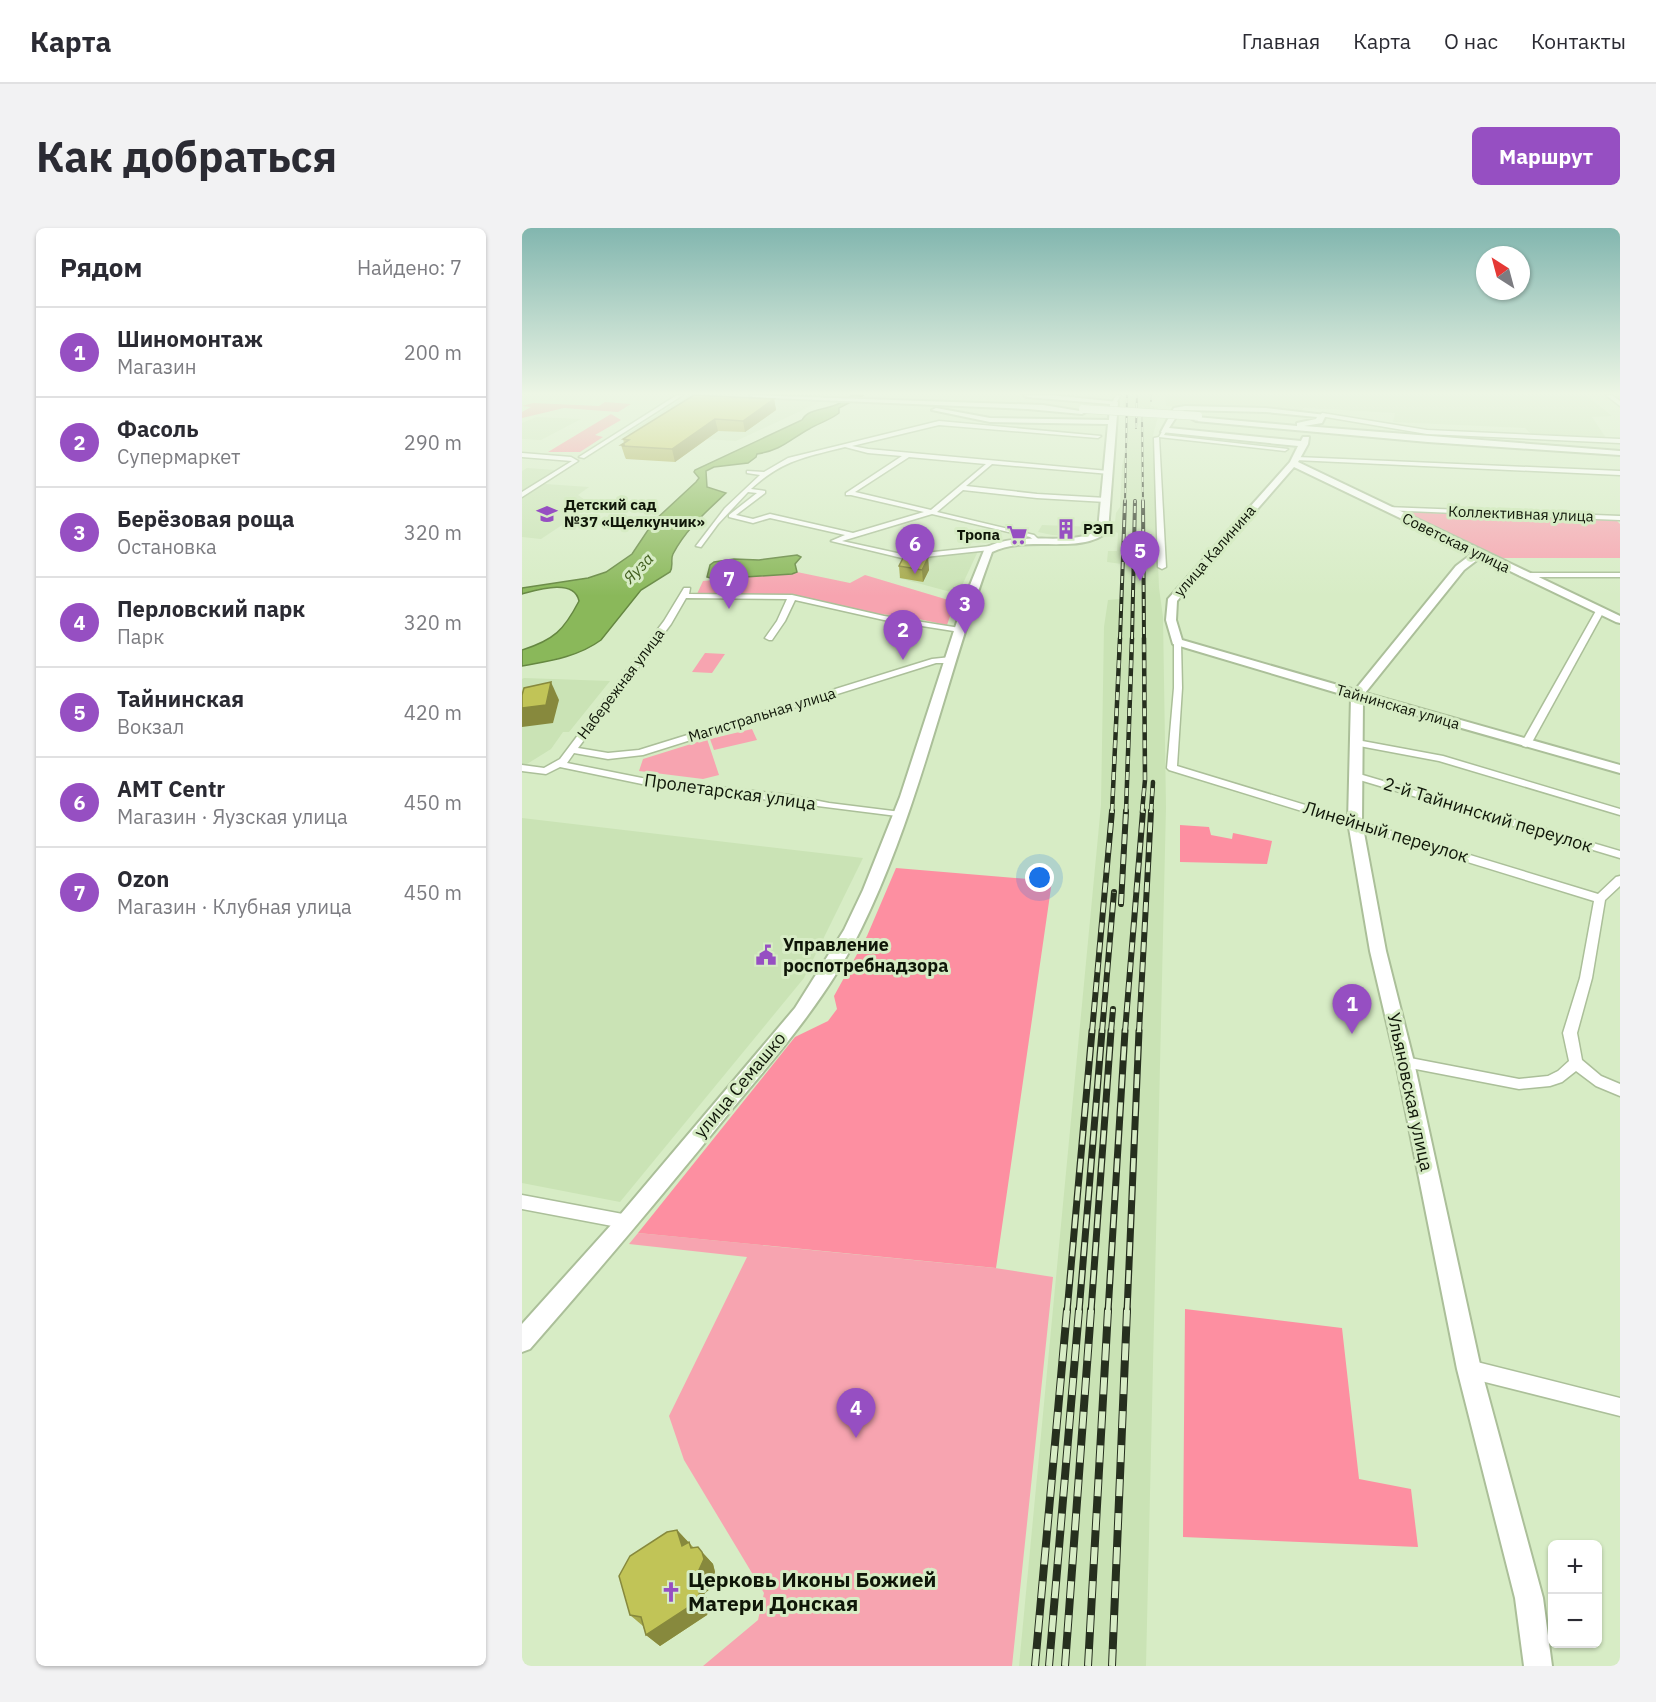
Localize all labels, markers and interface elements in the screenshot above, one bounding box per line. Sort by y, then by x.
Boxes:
text: Карта [30,23,111,60]
text: Главная [1242,27,1320,55]
text: Карта [1353,27,1411,55]
text: О нас [1444,27,1498,55]
text: Контакты [1531,27,1626,55]
button: Маршрут [1472,127,1620,185]
text: Как добраться [36,129,337,184]
north arrow [1476,246,1530,300]
text: Рядом [60,250,142,284]
text: Найдено: 7 [357,254,462,281]
text: Шиномонтаж [117,324,263,353]
text: 1 [74,339,86,366]
text: 200 m [404,339,462,366]
text: Магазин [117,353,197,380]
text: Фасоль [117,414,199,443]
text: 2 [74,429,86,456]
text: 290 m [404,429,462,456]
text: Супермаркет [117,443,240,470]
place label: Детский сад №37 «Щелкунчик» [564,495,705,531]
street label: улица Калинина [1170,501,1259,600]
street label: Коллективная улица [1448,501,1594,526]
school or university icon: Детский сад №37 «Щелкунчик» [535,502,559,526]
text: Берёзовая роща [117,504,295,533]
street label: Советская улица [1399,508,1513,577]
building icon: РЭП [1054,517,1078,541]
text: 3 [74,519,86,546]
text: 320 m [404,519,462,546]
place label: РЭП [1083,519,1114,538]
supermarket icon: Тропа [1005,523,1029,547]
pin: 6 [896,524,934,574]
place label: Тропа [957,525,1000,544]
pin: 5 [1120,532,1160,581]
text: Остановка [117,533,217,560]
water label: Яуза [618,549,657,588]
pin: 7 [710,560,748,609]
pin: 3 [946,584,984,634]
text: Перловский парк [117,594,305,623]
text: 4 [74,609,86,636]
text: 320 m [404,609,462,636]
pin: 2 [884,610,922,660]
text: Парк [117,623,164,650]
street label: Набережная улица [573,625,668,743]
street label: Тайнинская улица [1334,680,1462,733]
street label: Магистральная улица [686,683,838,746]
text: Тайнинская [117,684,244,713]
text: 5 [74,699,86,726]
text: 420 m [404,699,462,726]
text: Вокзал [117,713,184,740]
street label: Пролетарская улица [643,768,818,815]
street label: 2-й Тайнинский переулок [1381,772,1596,857]
text: AMT Centr [117,774,225,803]
text: 6 [74,789,86,816]
text: 450 m [404,789,462,816]
street label: Линейный переулок [1301,795,1472,868]
text: Магазин · Яузская улица [117,803,348,830]
your location [1025,863,1054,892]
text: Ozon [117,864,169,893]
text: 7 [74,879,86,906]
text: 450 m [404,879,462,906]
text: Магазин · Клубная улица [117,893,352,920]
place label: Управление роспотребнадзора [783,933,948,977]
public building icon: Управление роспотребнадзора [754,943,778,967]
pin: 1 [1332,984,1372,1034]
street label: Ульяновская улица [1382,1010,1439,1174]
street label: улица Семашко [689,1027,791,1142]
pin: 4 [836,1388,876,1438]
map controls [1548,1540,1602,1648]
button: + [1548,1540,1602,1594]
place label: Церковь Иконы Божией Матери Донская [688,1565,936,1617]
church icon: Церковь Иконы Божией Матери Донская [659,1580,683,1604]
button: − [1548,1594,1602,1648]

